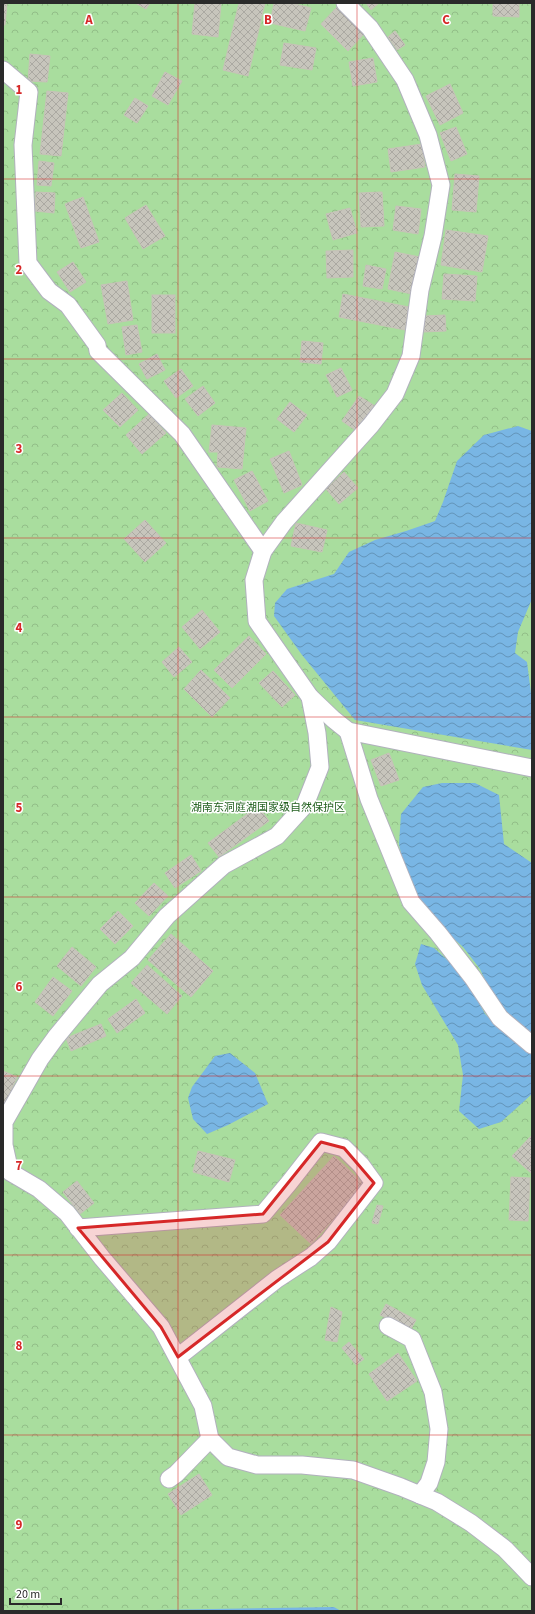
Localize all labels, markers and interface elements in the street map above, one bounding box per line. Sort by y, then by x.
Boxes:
text: A [84,11,93,29]
text: B [264,11,272,29]
text: C [442,11,450,29]
text: 1 [16,81,23,99]
text: 2 [16,261,23,279]
text: 3 [16,440,23,458]
text: 4 [16,619,23,637]
text: 5 [16,799,23,817]
park label: 湖南东洞庭湖国家级自然保护区 [191,800,345,815]
text: 6 [16,978,23,996]
text: 7 [16,1157,23,1175]
text: 8 [16,1337,23,1355]
text: 9 [16,1516,23,1534]
scale bar [10,1580,61,1606]
text: 20 m [16,1586,40,1603]

